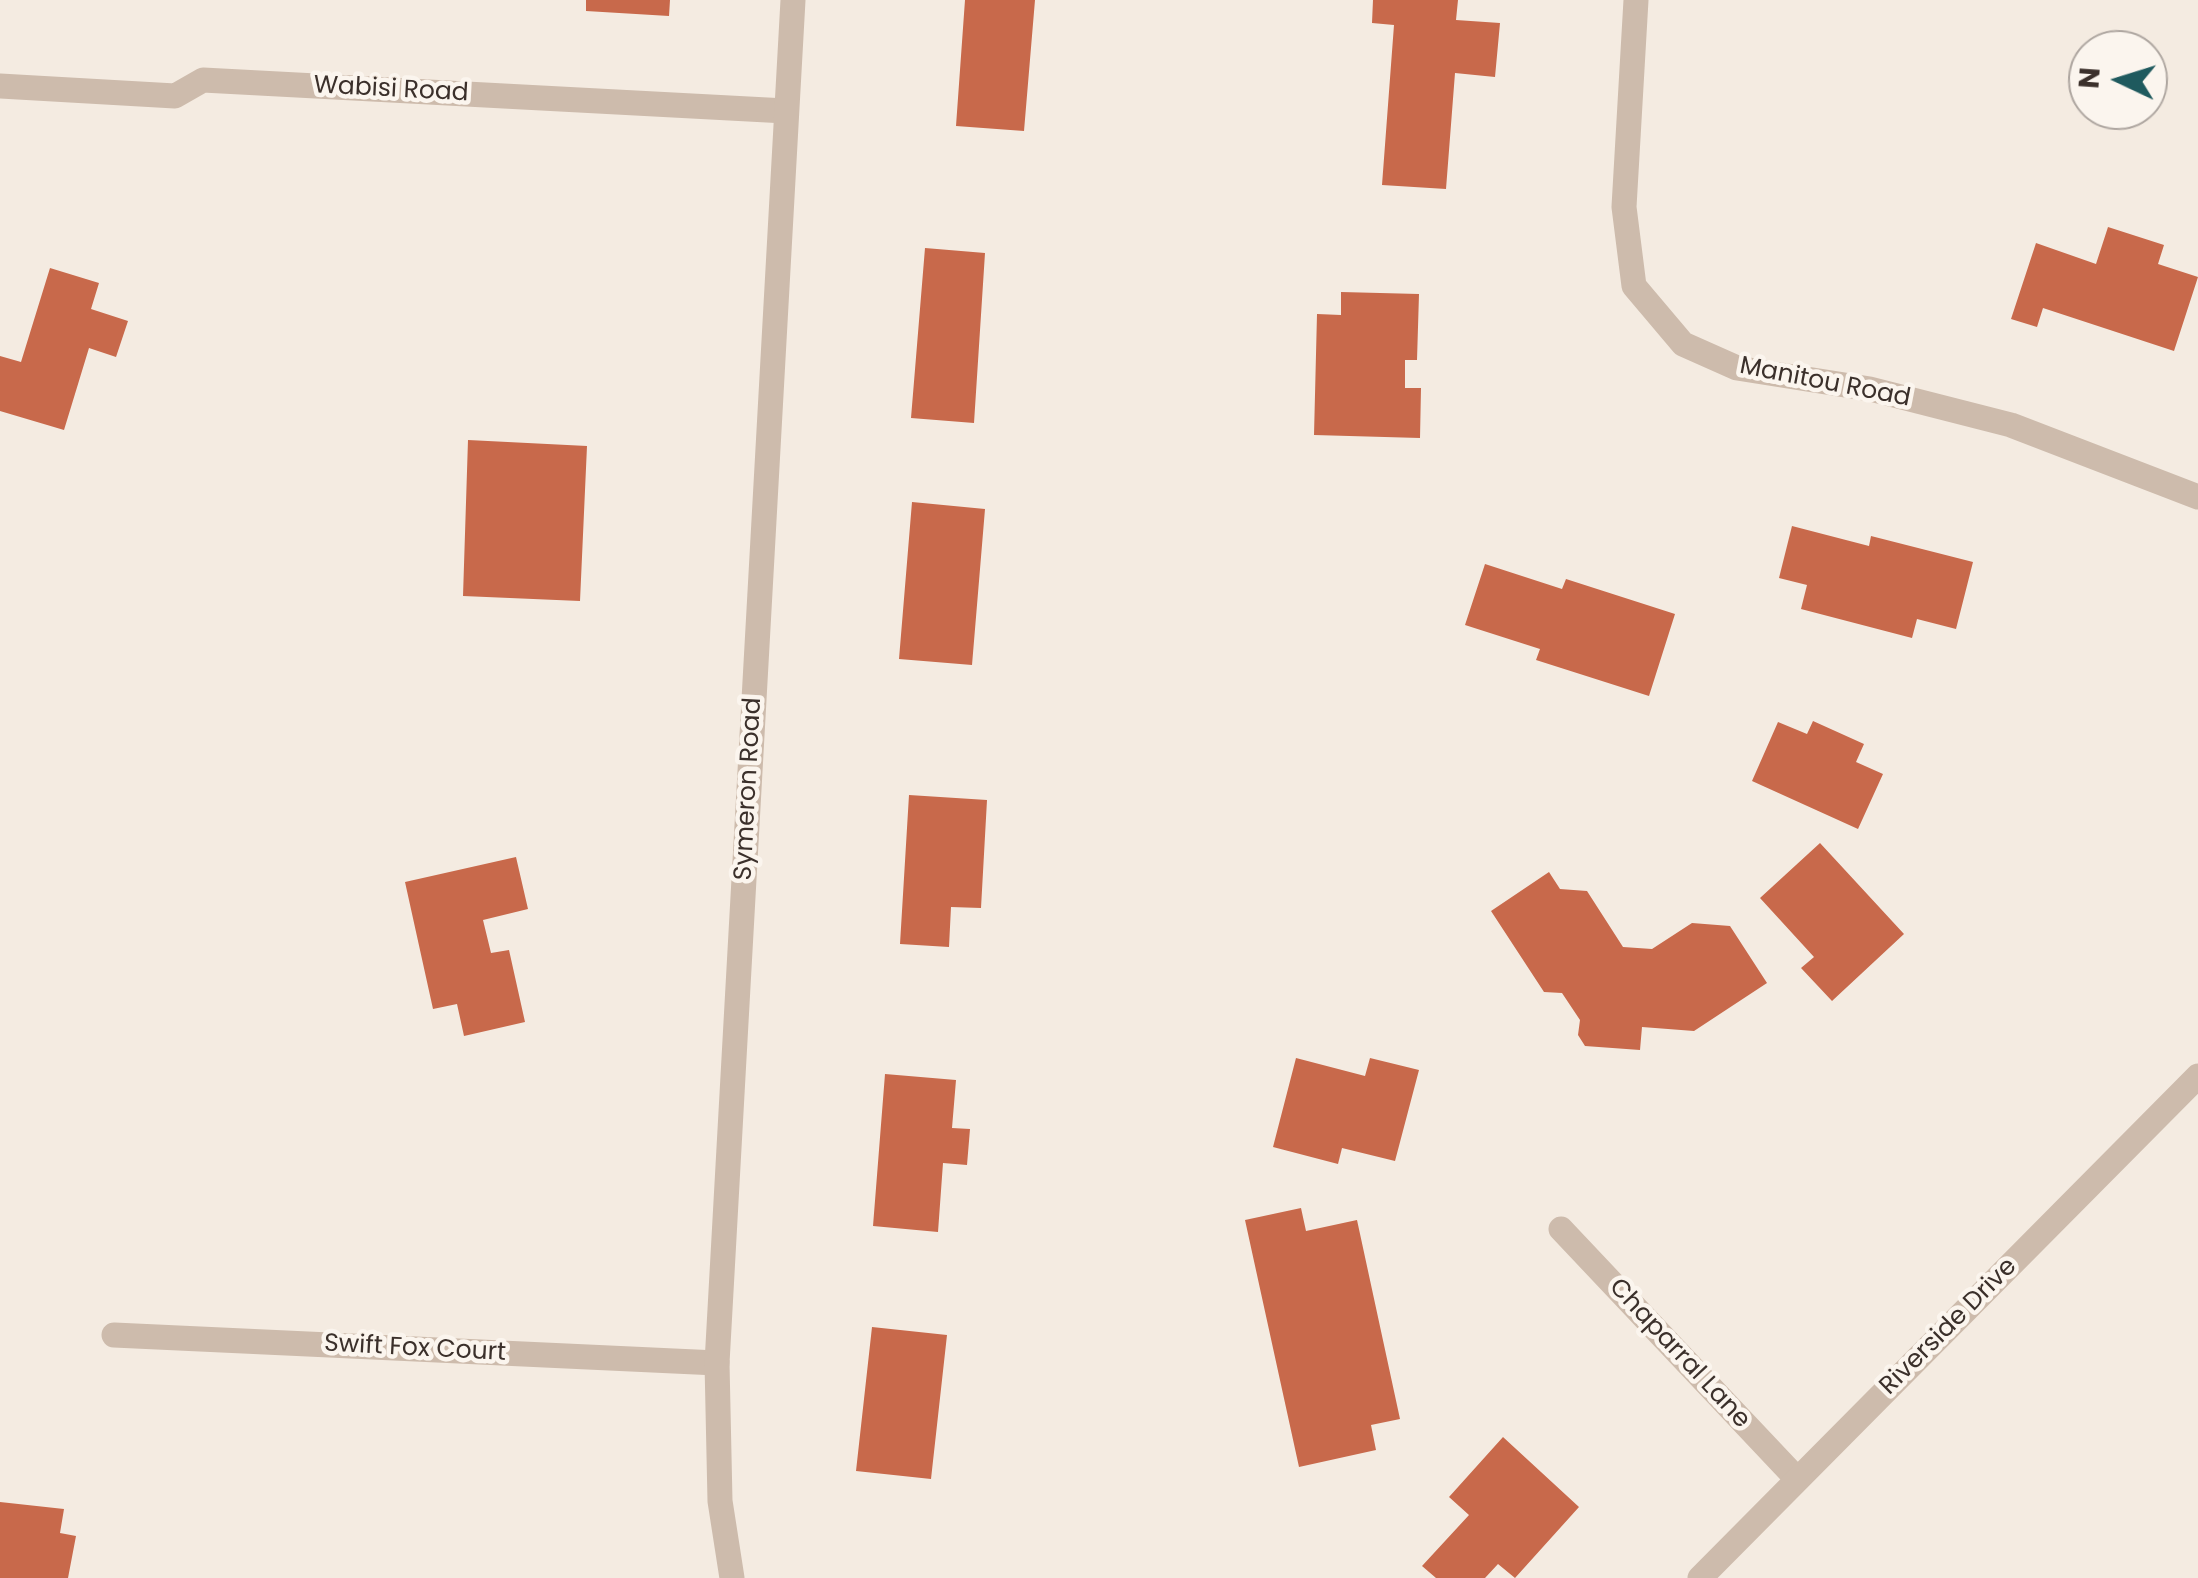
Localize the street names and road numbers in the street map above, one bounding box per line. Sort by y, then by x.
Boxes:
street label: Wabisi Road [313,71,469,109]
street label: Manitou Road [1737,352,1913,414]
street label: Symeron Road [729,697,769,881]
street label: Riverside Drive [1874,1252,2024,1402]
street label: Chaparral Lane [1602,1273,1756,1435]
street label: Swift Fox Court [323,1329,507,1369]

